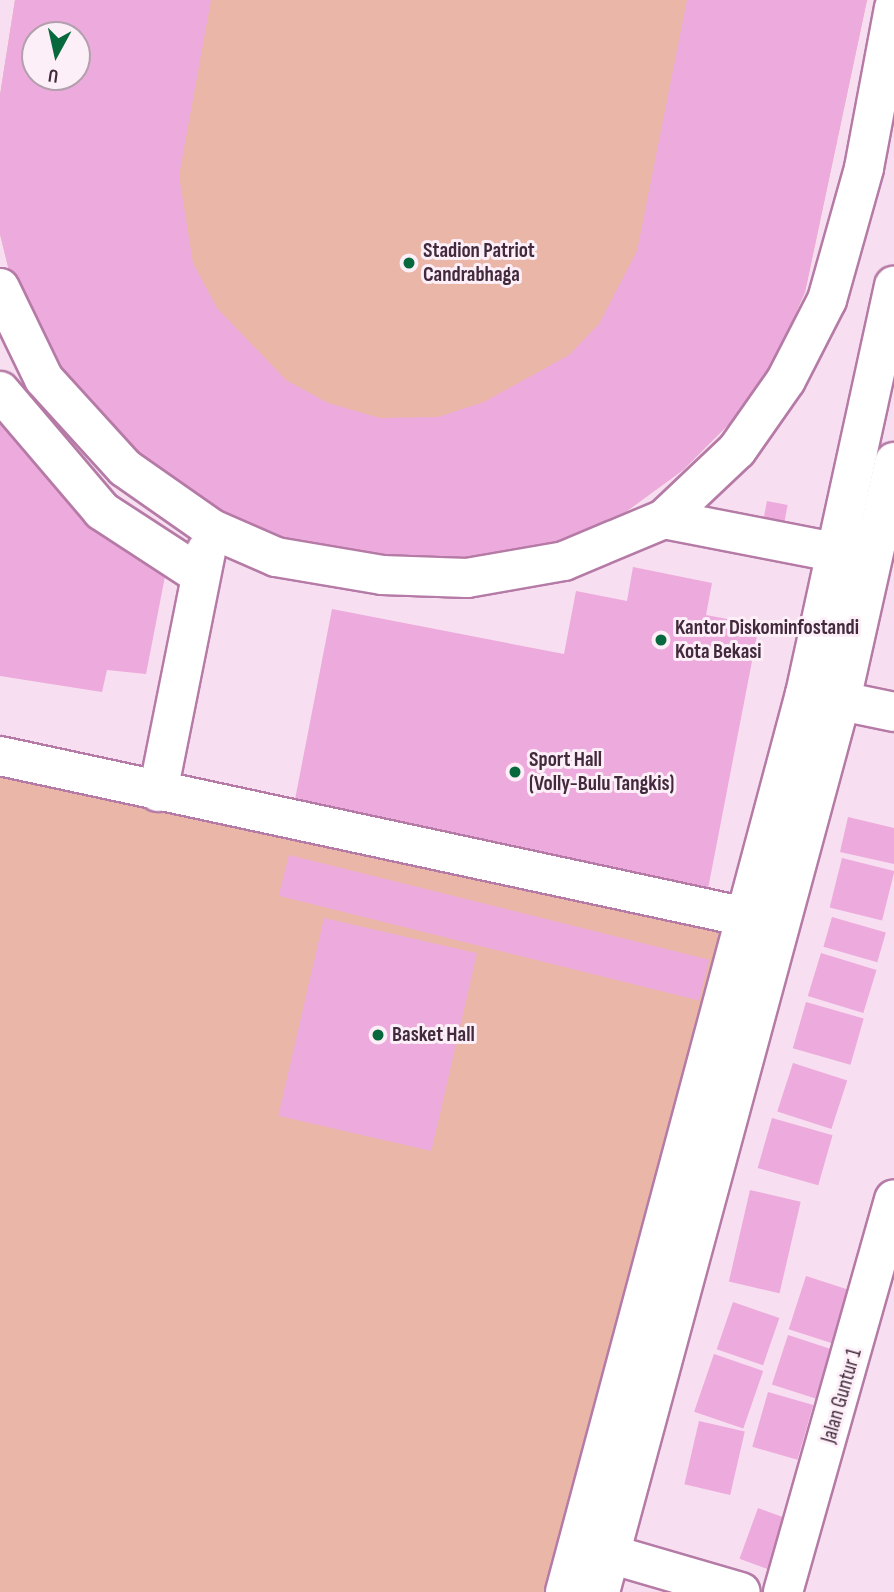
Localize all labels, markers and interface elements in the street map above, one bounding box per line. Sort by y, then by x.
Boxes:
north arrow [21,21,91,91]
text: U [47,63,60,87]
place label: Stadion Patriot Candrabhaga [423,238,535,288]
marker: Stadion Patriot Candrabhaga [401,255,417,271]
place label: Kantor Diskominfostandi Kota Bekasi [675,615,859,665]
marker: Kantor Diskominfostandi Kota Bekasi [653,632,669,648]
place label: Sport Hall (Volly-Bulu Tangkis) [529,747,674,797]
marker: Sport Hall (Volly-Bulu Tangkis) [507,764,523,780]
place label: Basket Hall [392,1022,475,1048]
marker: Basket Hall [370,1027,386,1043]
street label: Jalan Guntur 1 [817,1346,867,1446]

